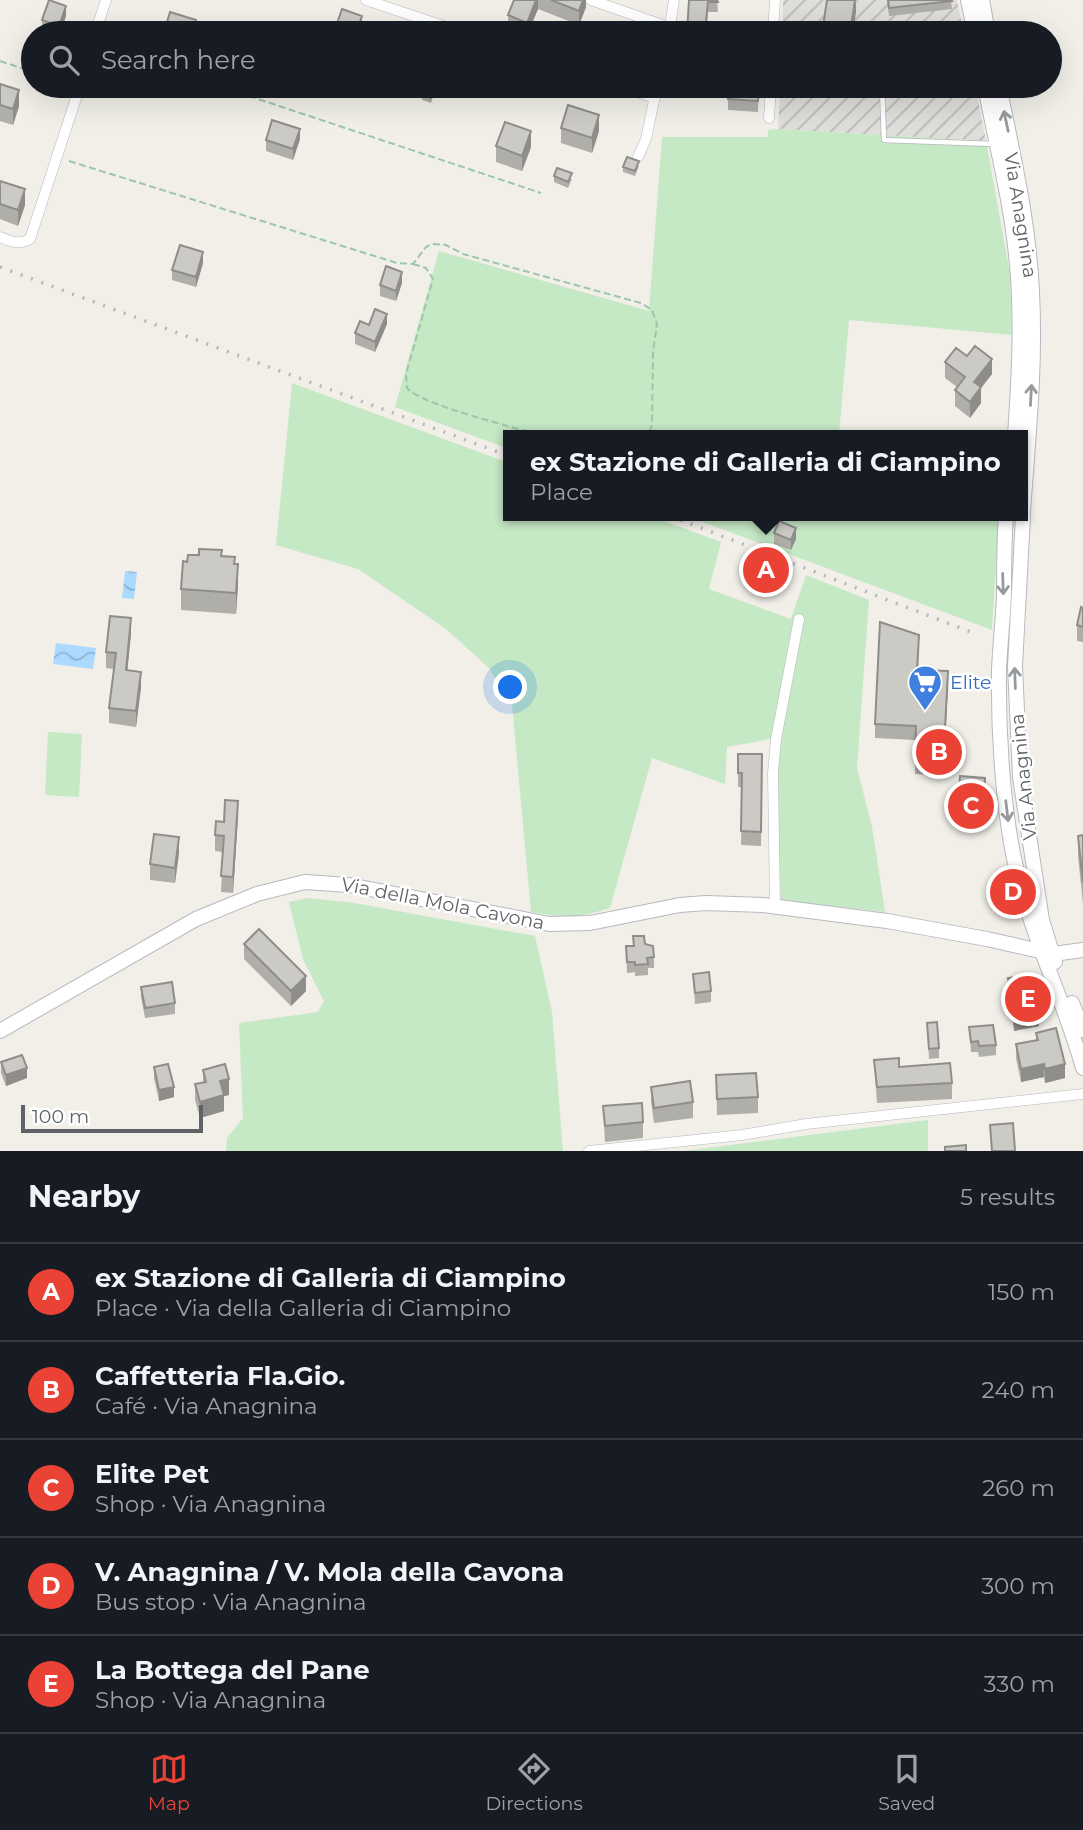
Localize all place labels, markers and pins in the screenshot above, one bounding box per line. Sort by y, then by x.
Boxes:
pin: A [743,544,789,596]
supermarket icon: Elite [906,663,944,712]
place label: Elite [950,671,992,694]
pin: B [916,726,962,778]
pin: C [948,780,994,832]
pin: D [990,866,1036,918]
pin: E [1005,973,1051,1025]

